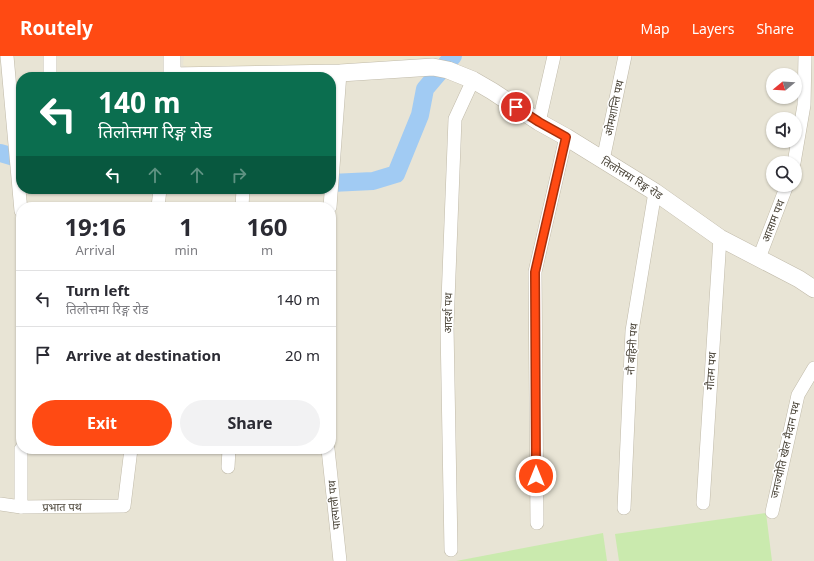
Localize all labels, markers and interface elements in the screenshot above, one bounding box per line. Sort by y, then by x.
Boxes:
text: Routely [20,15,93,41]
text: Map [641,19,670,38]
text: Layers [692,19,734,38]
text: Share [756,19,794,38]
north arrow [766,68,802,104]
map controls [766,68,802,192]
street label: ओमशान्ति पथ [600,78,627,137]
text: 140 m [98,83,181,121]
icon: left [32,88,84,140]
pin [499,90,533,124]
icon: arrive [505,96,527,118]
button: sound [766,112,802,148]
text: तिलोत्तमा रिङ्ग रोड [98,119,212,143]
street label: तिलोत्तमा रिङ्ग रोड [599,153,666,202]
button: search [766,156,802,192]
icon: left [102,164,124,186]
icon: ahead [144,164,166,186]
icon: ahead [186,164,208,186]
icon: right [228,164,250,186]
street label: आसाम पथ [758,197,788,244]
text: 19:16 [64,210,126,243]
text: 1 [179,210,193,243]
text: 160 [246,210,288,243]
text: Arrival [75,241,115,259]
text: min [174,241,198,259]
text: m [261,241,273,259]
text: Turn left [66,280,130,300]
icon: left [32,288,54,310]
text: 140 m [276,289,320,309]
street label: आदर्श पथ [440,292,455,333]
text: तिलोत्तमा रिङ्ग रोड [66,300,148,318]
street label: नौ बहिनी पथ [622,322,641,375]
icon: arrive [32,344,54,366]
text: Arrive at destination [66,345,221,365]
text: 20 m [285,345,320,365]
street label: गौतम पथ [702,351,719,390]
street label: जनज्योति खेल मैदान पथ [766,399,803,500]
button: Exit [32,400,172,446]
button: Share [180,400,320,446]
position arrow [515,455,557,497]
street label: पाल्पाली पथ [323,479,344,530]
street label: प्रभात पथ [42,499,83,514]

